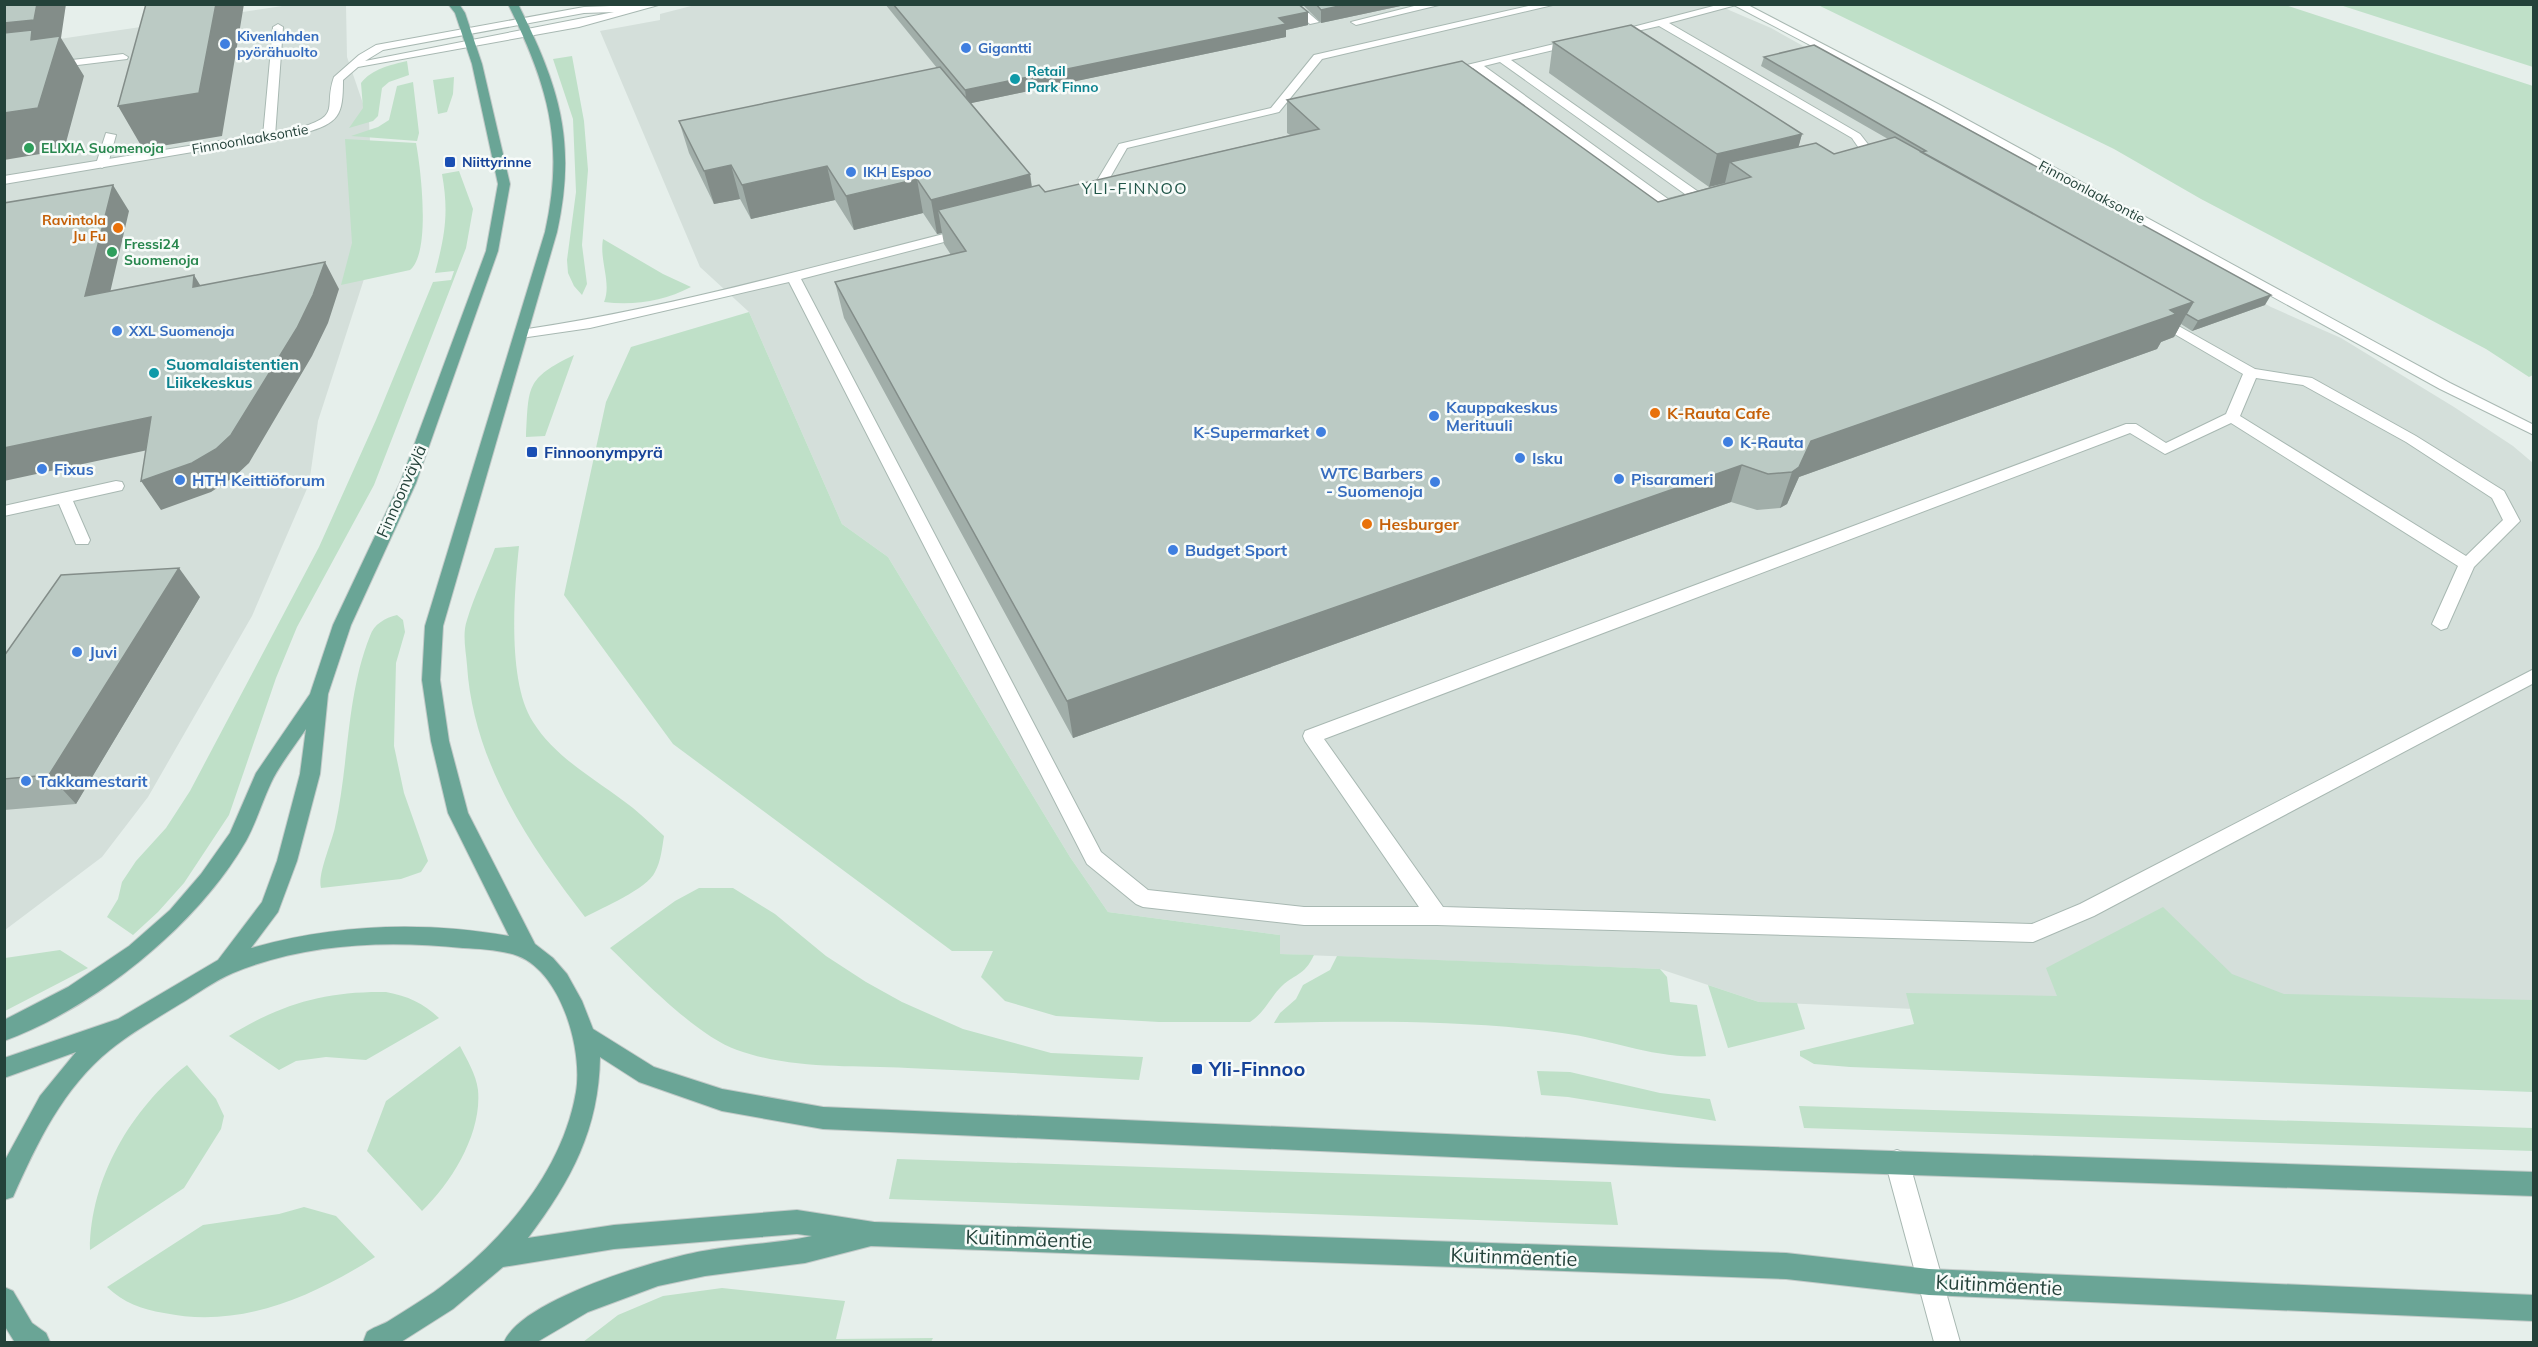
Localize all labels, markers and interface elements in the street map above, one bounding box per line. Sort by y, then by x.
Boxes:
place label: Kivenlahden pyörähuolto [237,27,319,61]
marker: Kivenlahden pyörähuolto [218,37,232,51]
place label: Gigantti [978,39,1032,57]
marker: Gigantti [959,41,973,55]
place label: Retail Park Finno [1027,62,1099,96]
marker: Retail Park Finno [1008,72,1022,86]
street label: Finnoonlaaksontie [190,120,310,158]
place label: ELIXIA Suomenoja [41,139,164,157]
marker: ELIXIA Suomenoja [22,141,36,155]
place label: Niittyrinne [462,153,532,171]
marker: Niittyrinne [443,155,457,169]
street label: Finnoonlaaksontie [2036,156,2148,228]
place label: IKH Espoo [863,163,932,181]
marker: IKH Espoo [844,165,858,179]
district label: YLI-FINNOO [1081,178,1188,198]
place label: Ravintola Ju Fu [42,211,106,245]
marker: Ravintola Ju Fu [111,221,125,235]
place label: Fressi24 Suomenoja [124,235,199,269]
marker: Fressi24 Suomenoja [105,245,119,259]
place label: XXL Suomenoja [128,322,234,340]
marker: XXL Suomenoja [110,324,124,338]
place label: Suomalaistentien Liikekeskus [166,354,299,392]
marker: Suomalaistentien Liikekeskus [147,366,161,380]
place label: Kauppakeskus Merituuli [1446,397,1558,435]
place label: K-Rauta Cafe [1667,403,1770,423]
marker: K-Rauta Cafe [1648,406,1662,420]
marker: Kauppakeskus Merituuli [1427,409,1441,423]
place label: K-Supermarket [1193,422,1309,442]
marker: K-Supermarket [1314,425,1328,439]
place label: K-Rauta [1740,432,1804,452]
marker: K-Rauta [1721,435,1735,449]
street label: Finnoonväylä [372,442,430,540]
place label: Finnoonympyrä [544,442,663,462]
marker: Finnoonympyrä [525,445,539,459]
place label: Isku [1532,448,1563,468]
marker: Isku [1513,451,1527,465]
place label: Fixus [54,459,94,479]
marker: Fixus [35,462,49,476]
place label: WTC Barbers - Suomenoja [1320,463,1423,501]
place label: Pisarameri [1631,469,1714,489]
place label: HTH Keittiöforum [192,470,325,490]
marker: Pisarameri [1612,472,1626,486]
marker: HTH Keittiöforum [173,473,187,487]
marker: WTC Barbers - Suomenoja [1428,475,1442,489]
place label: Hesburger [1379,514,1460,534]
marker: Hesburger [1360,517,1374,531]
place label: Budget Sport [1185,540,1287,560]
marker: Budget Sport [1166,543,1180,557]
place label: Juvi [89,642,117,662]
marker: Juvi [70,645,84,659]
place label: Takkamestarit [38,771,148,791]
marker: Takkamestarit [19,774,33,788]
place label: Yli-Finnoo [1208,1056,1305,1081]
marker: Yli-Finnoo [1190,1062,1204,1076]
street label: Kuitinmäentie [965,1224,1093,1253]
street label: Kuitinmäentie [1450,1242,1578,1271]
street label: Kuitinmäentie [1935,1269,2063,1300]

